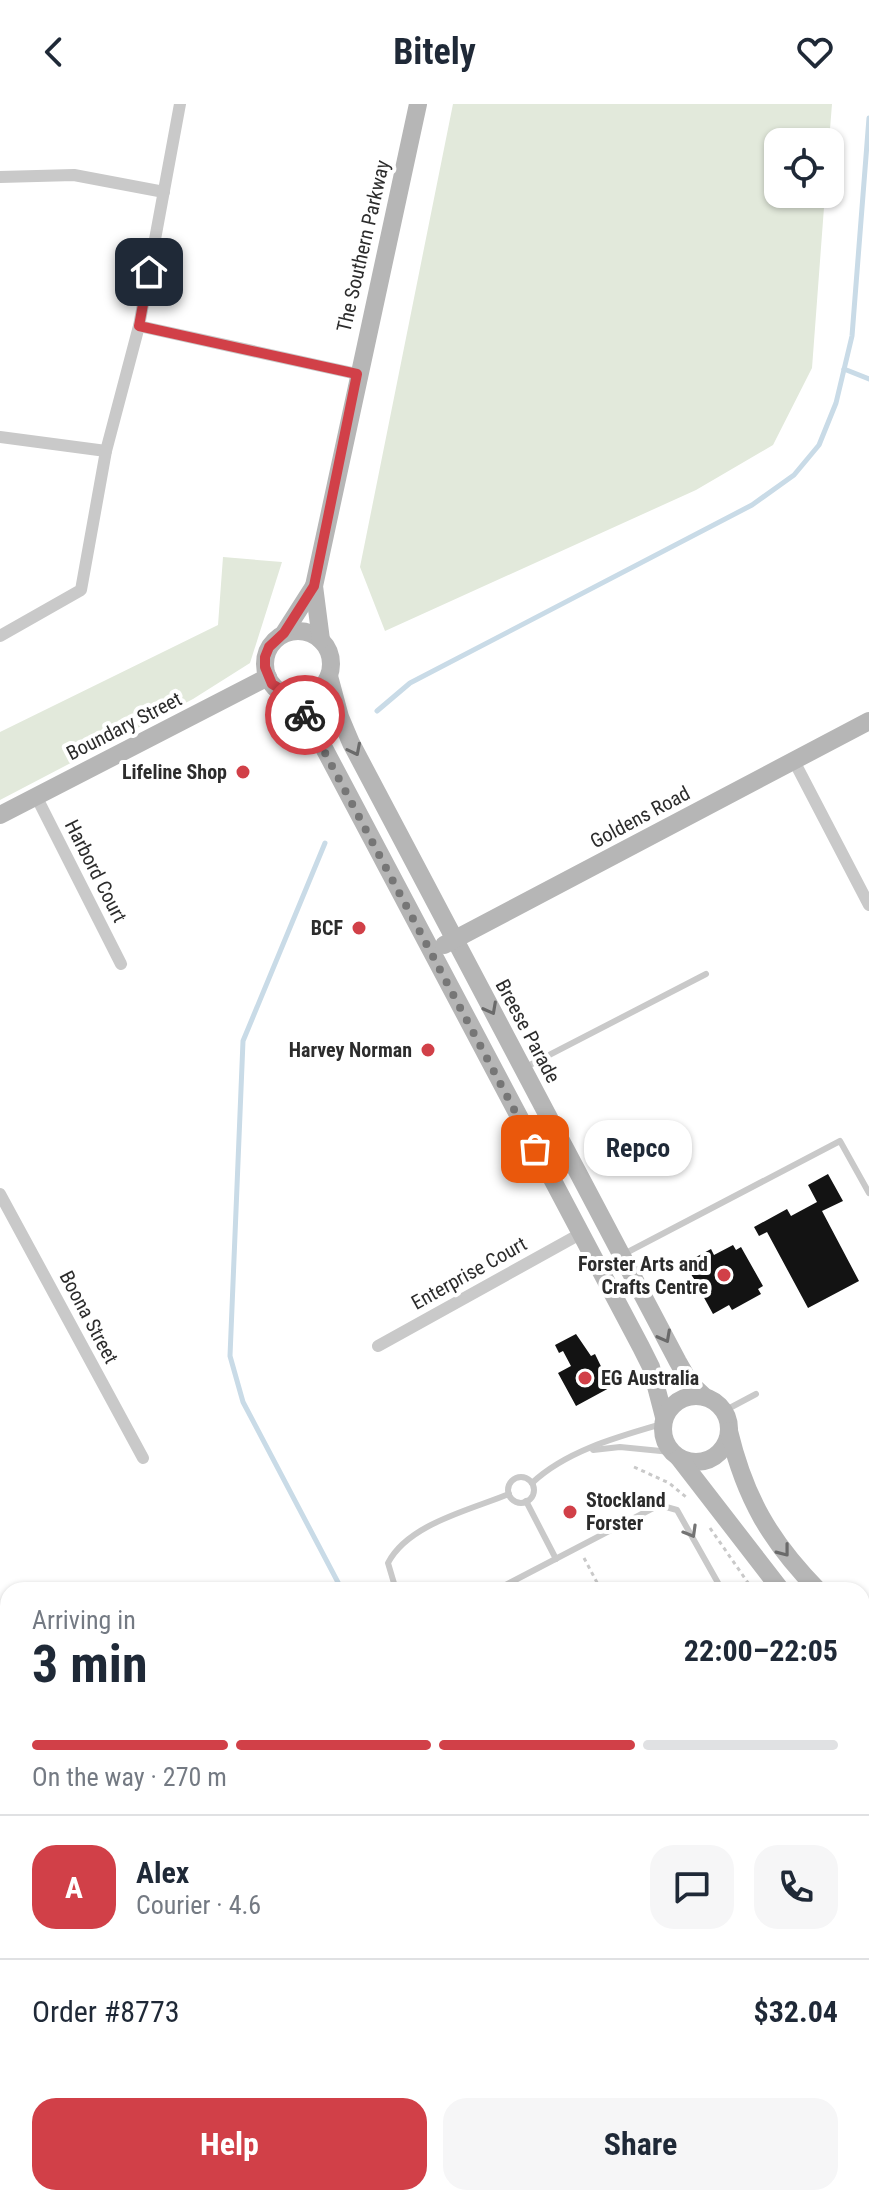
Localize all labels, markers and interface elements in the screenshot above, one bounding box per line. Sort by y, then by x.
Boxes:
icon: back [32,30,76,74]
icon: heart [793,30,837,74]
text: Bitely [393,31,476,73]
map controls [764,128,844,208]
button: locate [764,128,844,208]
street label: The Southern Parkway [332,158,394,334]
pin [115,238,183,306]
icon: home [127,250,171,294]
courier [265,675,345,755]
street label: Boundary Street [62,687,186,765]
icon: bike [283,693,327,737]
one-way arrow [345,741,360,756]
place label: Lifeline Shop [122,760,227,784]
marker: Lifeline Shop [234,763,252,781]
street label: Goldens Road [586,781,694,853]
street label: Harbord Court [60,816,132,926]
place label: BCF [311,916,343,940]
marker: BCF [350,919,368,937]
street label: Breese Parade [491,975,565,1087]
one-way arrow [482,1000,497,1015]
place label: Harvey Norman [289,1038,412,1062]
marker: Harvey Norman [419,1041,437,1059]
pin [501,1115,569,1183]
callout: Repco [583,1121,691,1177]
icon: bag [513,1127,557,1171]
text: Repco [606,1133,670,1163]
street label: Enterprise Court [407,1231,531,1315]
place label: Forster Arts and Crafts Centre [578,1252,708,1299]
street label: Boona Street [55,1266,124,1368]
marker: Forster Arts and Crafts Centre [715,1266,733,1284]
one-way arrow [655,1329,671,1343]
place label: EG Australia [601,1366,699,1390]
marker: EG Australia [576,1369,594,1387]
place label: Stockland Forster [586,1488,666,1535]
marker: Stockland Forster [561,1503,579,1521]
one-way arrow [681,1523,697,1538]
one-way arrow [774,1542,788,1557]
text: Arriving in [32,1605,136,1635]
text: 22:00–22:05 [684,1633,838,1668]
text: 3 min [32,1634,148,1695]
text: On the way · 270 m [32,1762,227,1792]
button: chat [650,1845,734,1929]
button: phone [754,1845,838,1929]
text: Alex [136,1855,189,1890]
text: A [65,1870,83,1905]
text: Courier · 4.6 [136,1890,261,1920]
text: Order #8773 [32,1994,180,2029]
text: $32.04 [753,1994,838,2029]
button: Help [32,2098,427,2190]
button: Share [443,2098,838,2190]

